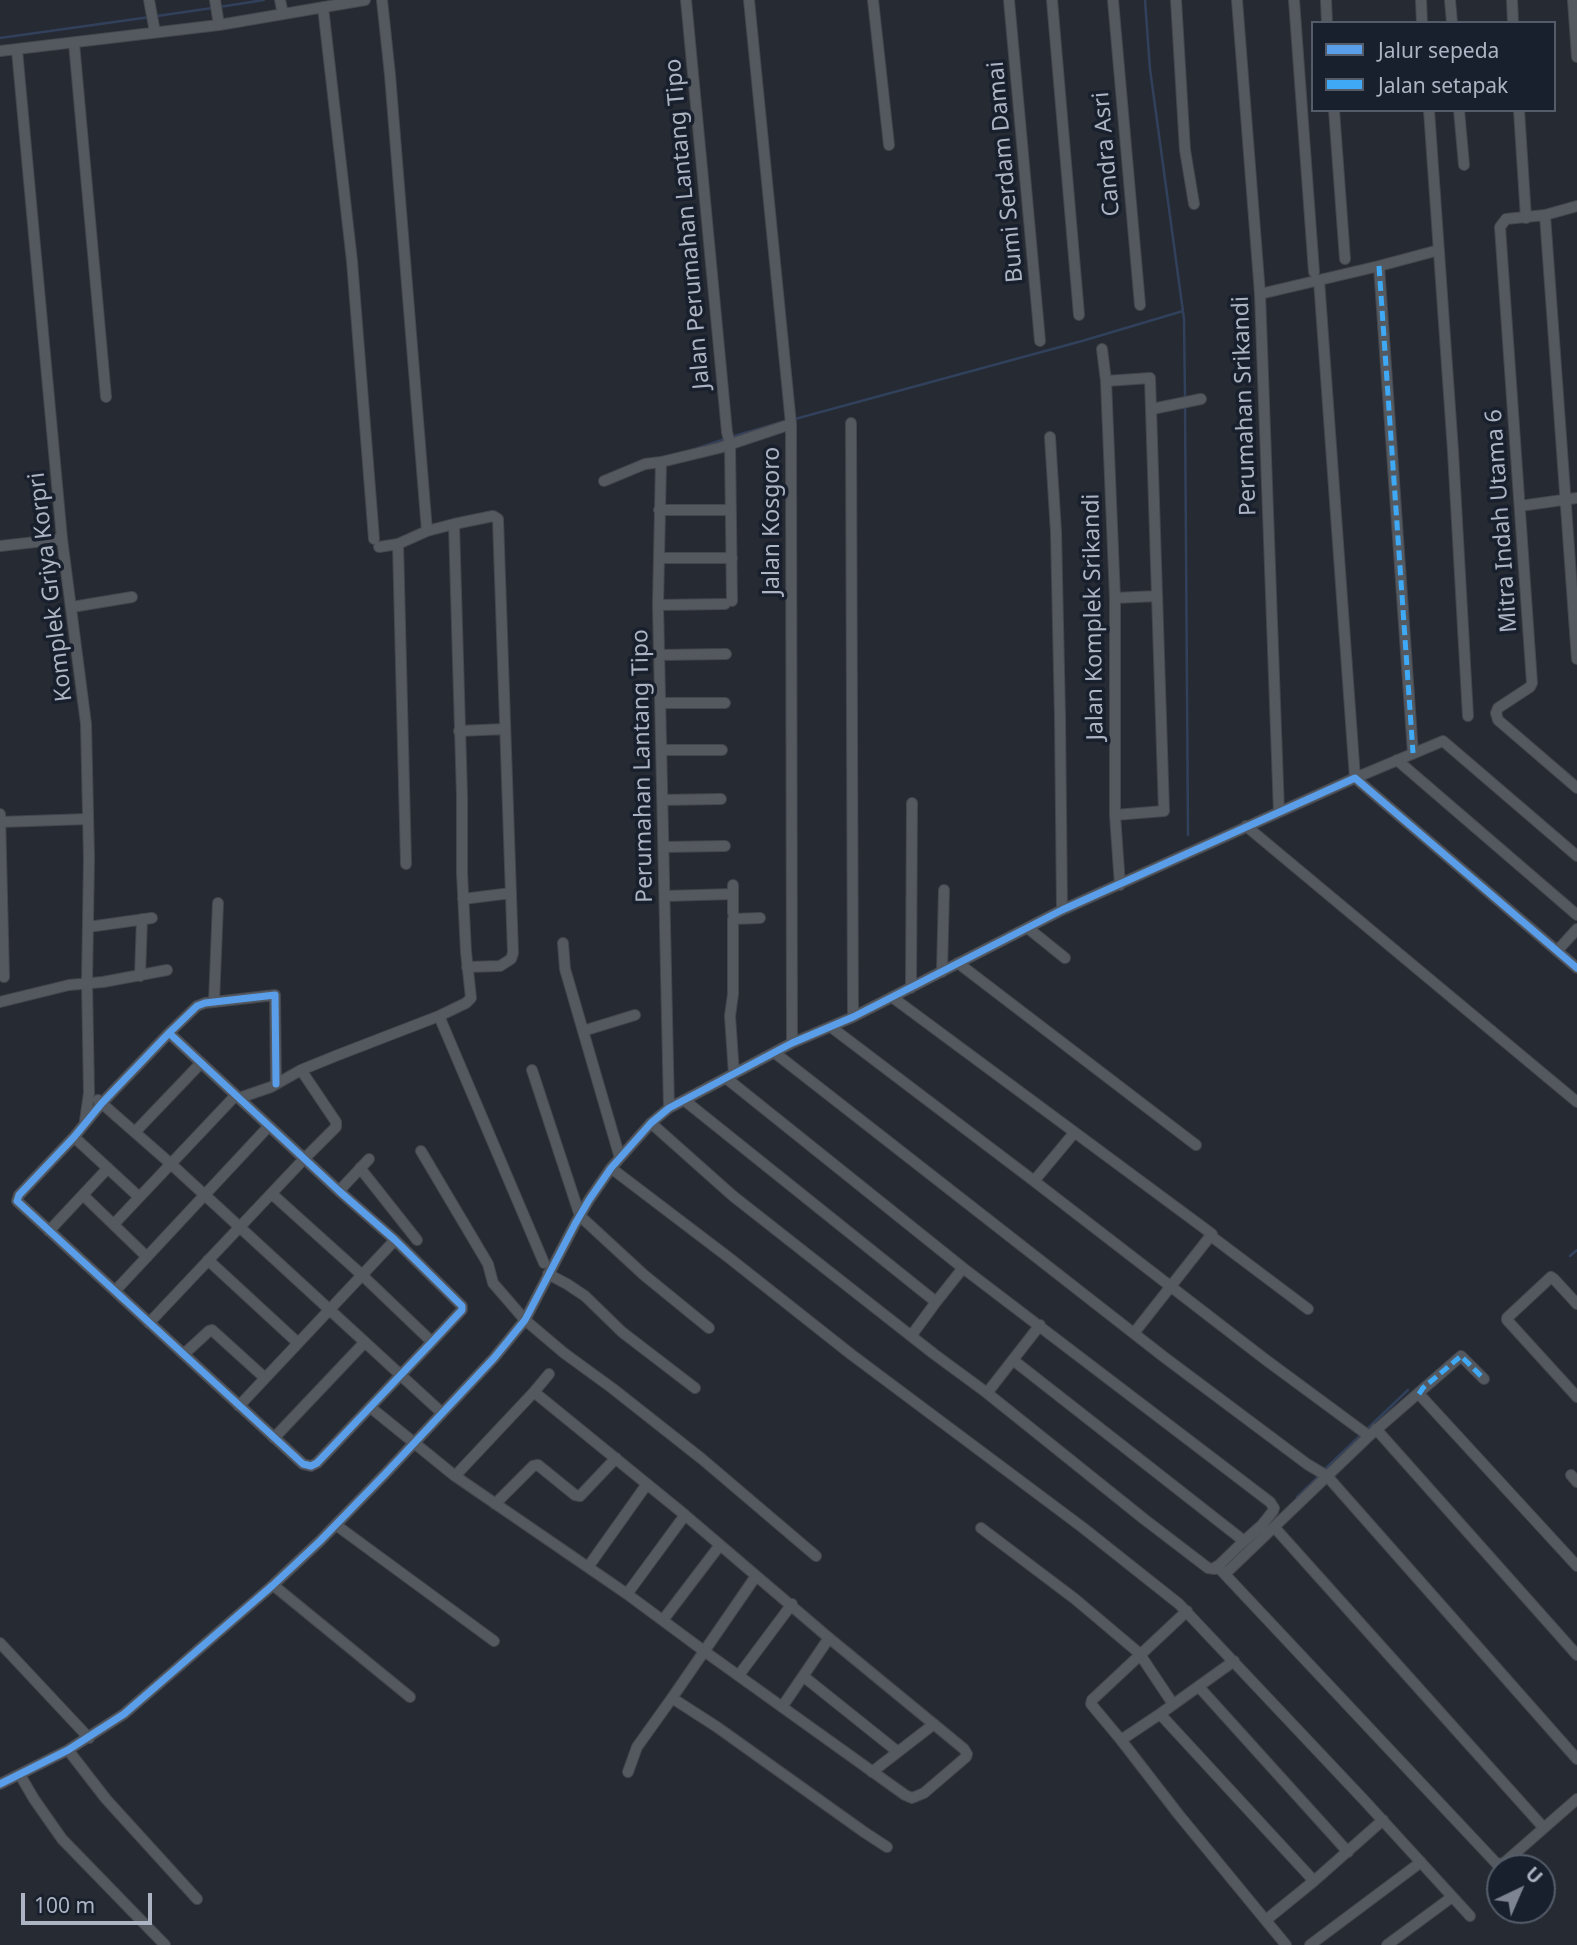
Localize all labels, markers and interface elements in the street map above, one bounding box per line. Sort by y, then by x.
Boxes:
legend [1311,21,1556,112]
text: Jalur sepeda [1378,36,1499,64]
street label: Jalan Perumahan Lantang Tipo [660,57,716,391]
street label: Bumi Serdam Damai [983,60,1029,284]
text: Jalan setapak [1378,71,1508,99]
street label: Candra Asri [1088,91,1126,217]
street label: Perumahan Srikandi [1227,296,1263,516]
street label: Mitra Indah Utama 6 [1480,408,1524,634]
street label: Jalan Kosgoro [758,447,786,595]
street label: Komplek Griya Korpri [23,471,79,703]
street label: Jalan Komplek Srikandi [1078,493,1110,741]
street label: Perumahan Lantang Tipo [627,629,659,903]
north arrow [1486,1854,1556,1924]
text: U [1520,1861,1548,1890]
scale bar [24,1878,156,1922]
text: 100 m [34,1891,95,1919]

